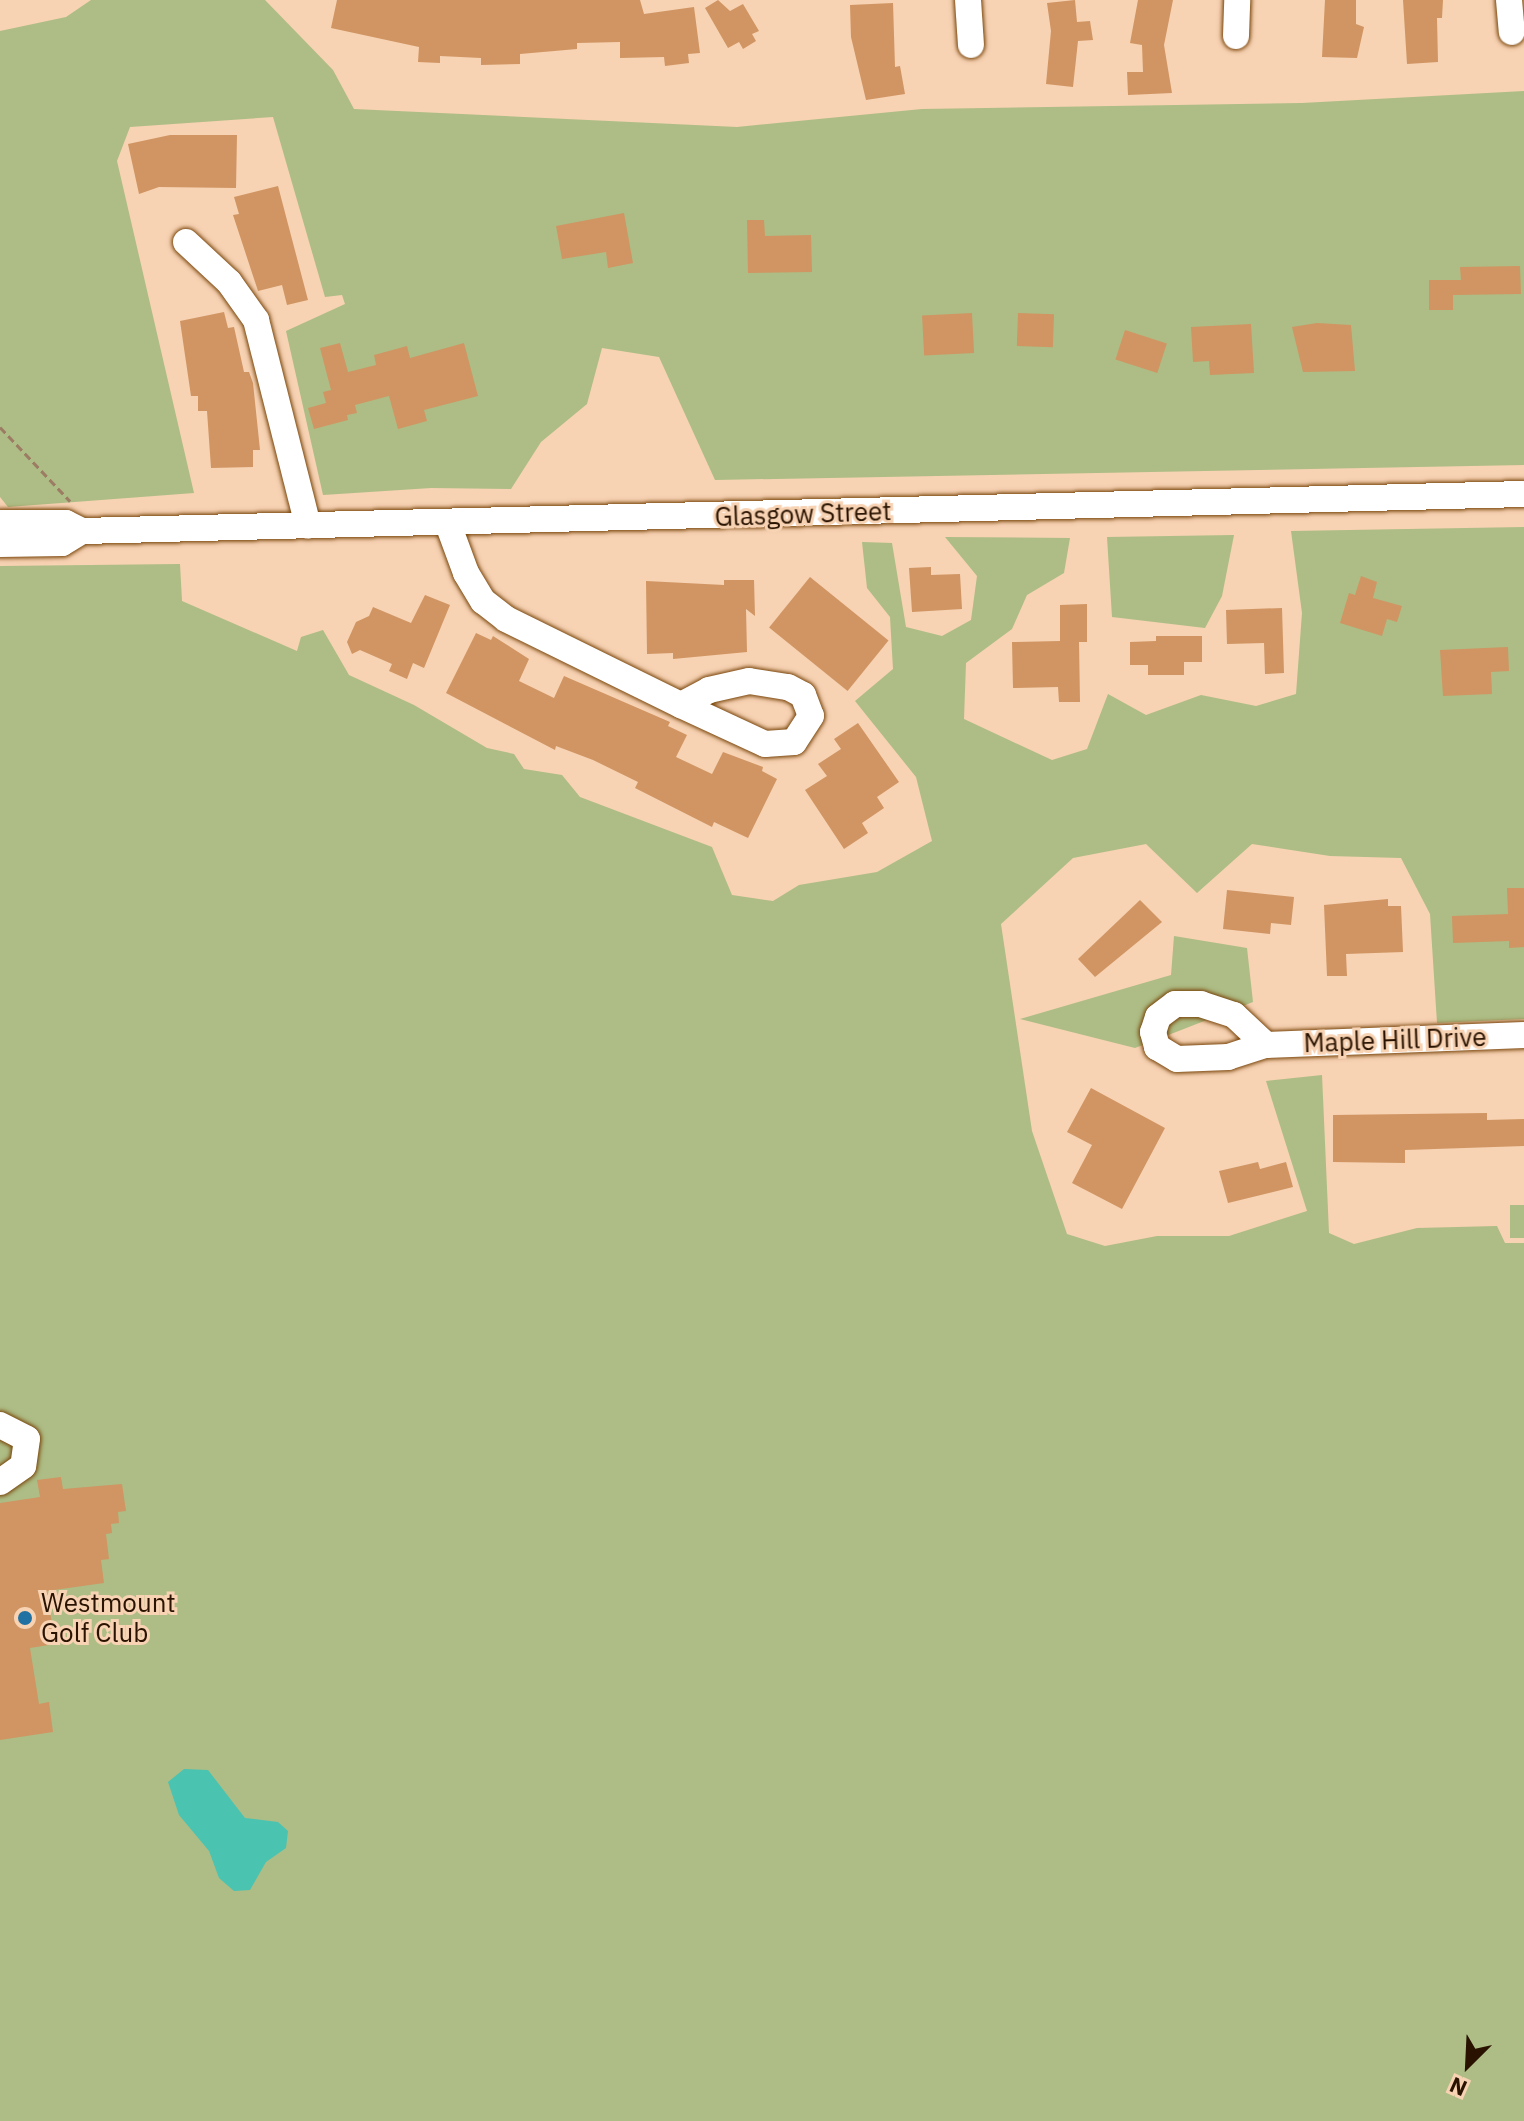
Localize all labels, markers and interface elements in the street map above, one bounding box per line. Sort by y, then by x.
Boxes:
street label: Glasgow Street [714,495,892,533]
street label: Maple Hill Drive [1303,1021,1487,1059]
place label: Westmount Golf Club [41,1587,176,1648]
marker: Westmount Golf Club [16,1609,34,1627]
north arrow [1428,2025,1508,2105]
text: N [1445,2071,1471,2104]

